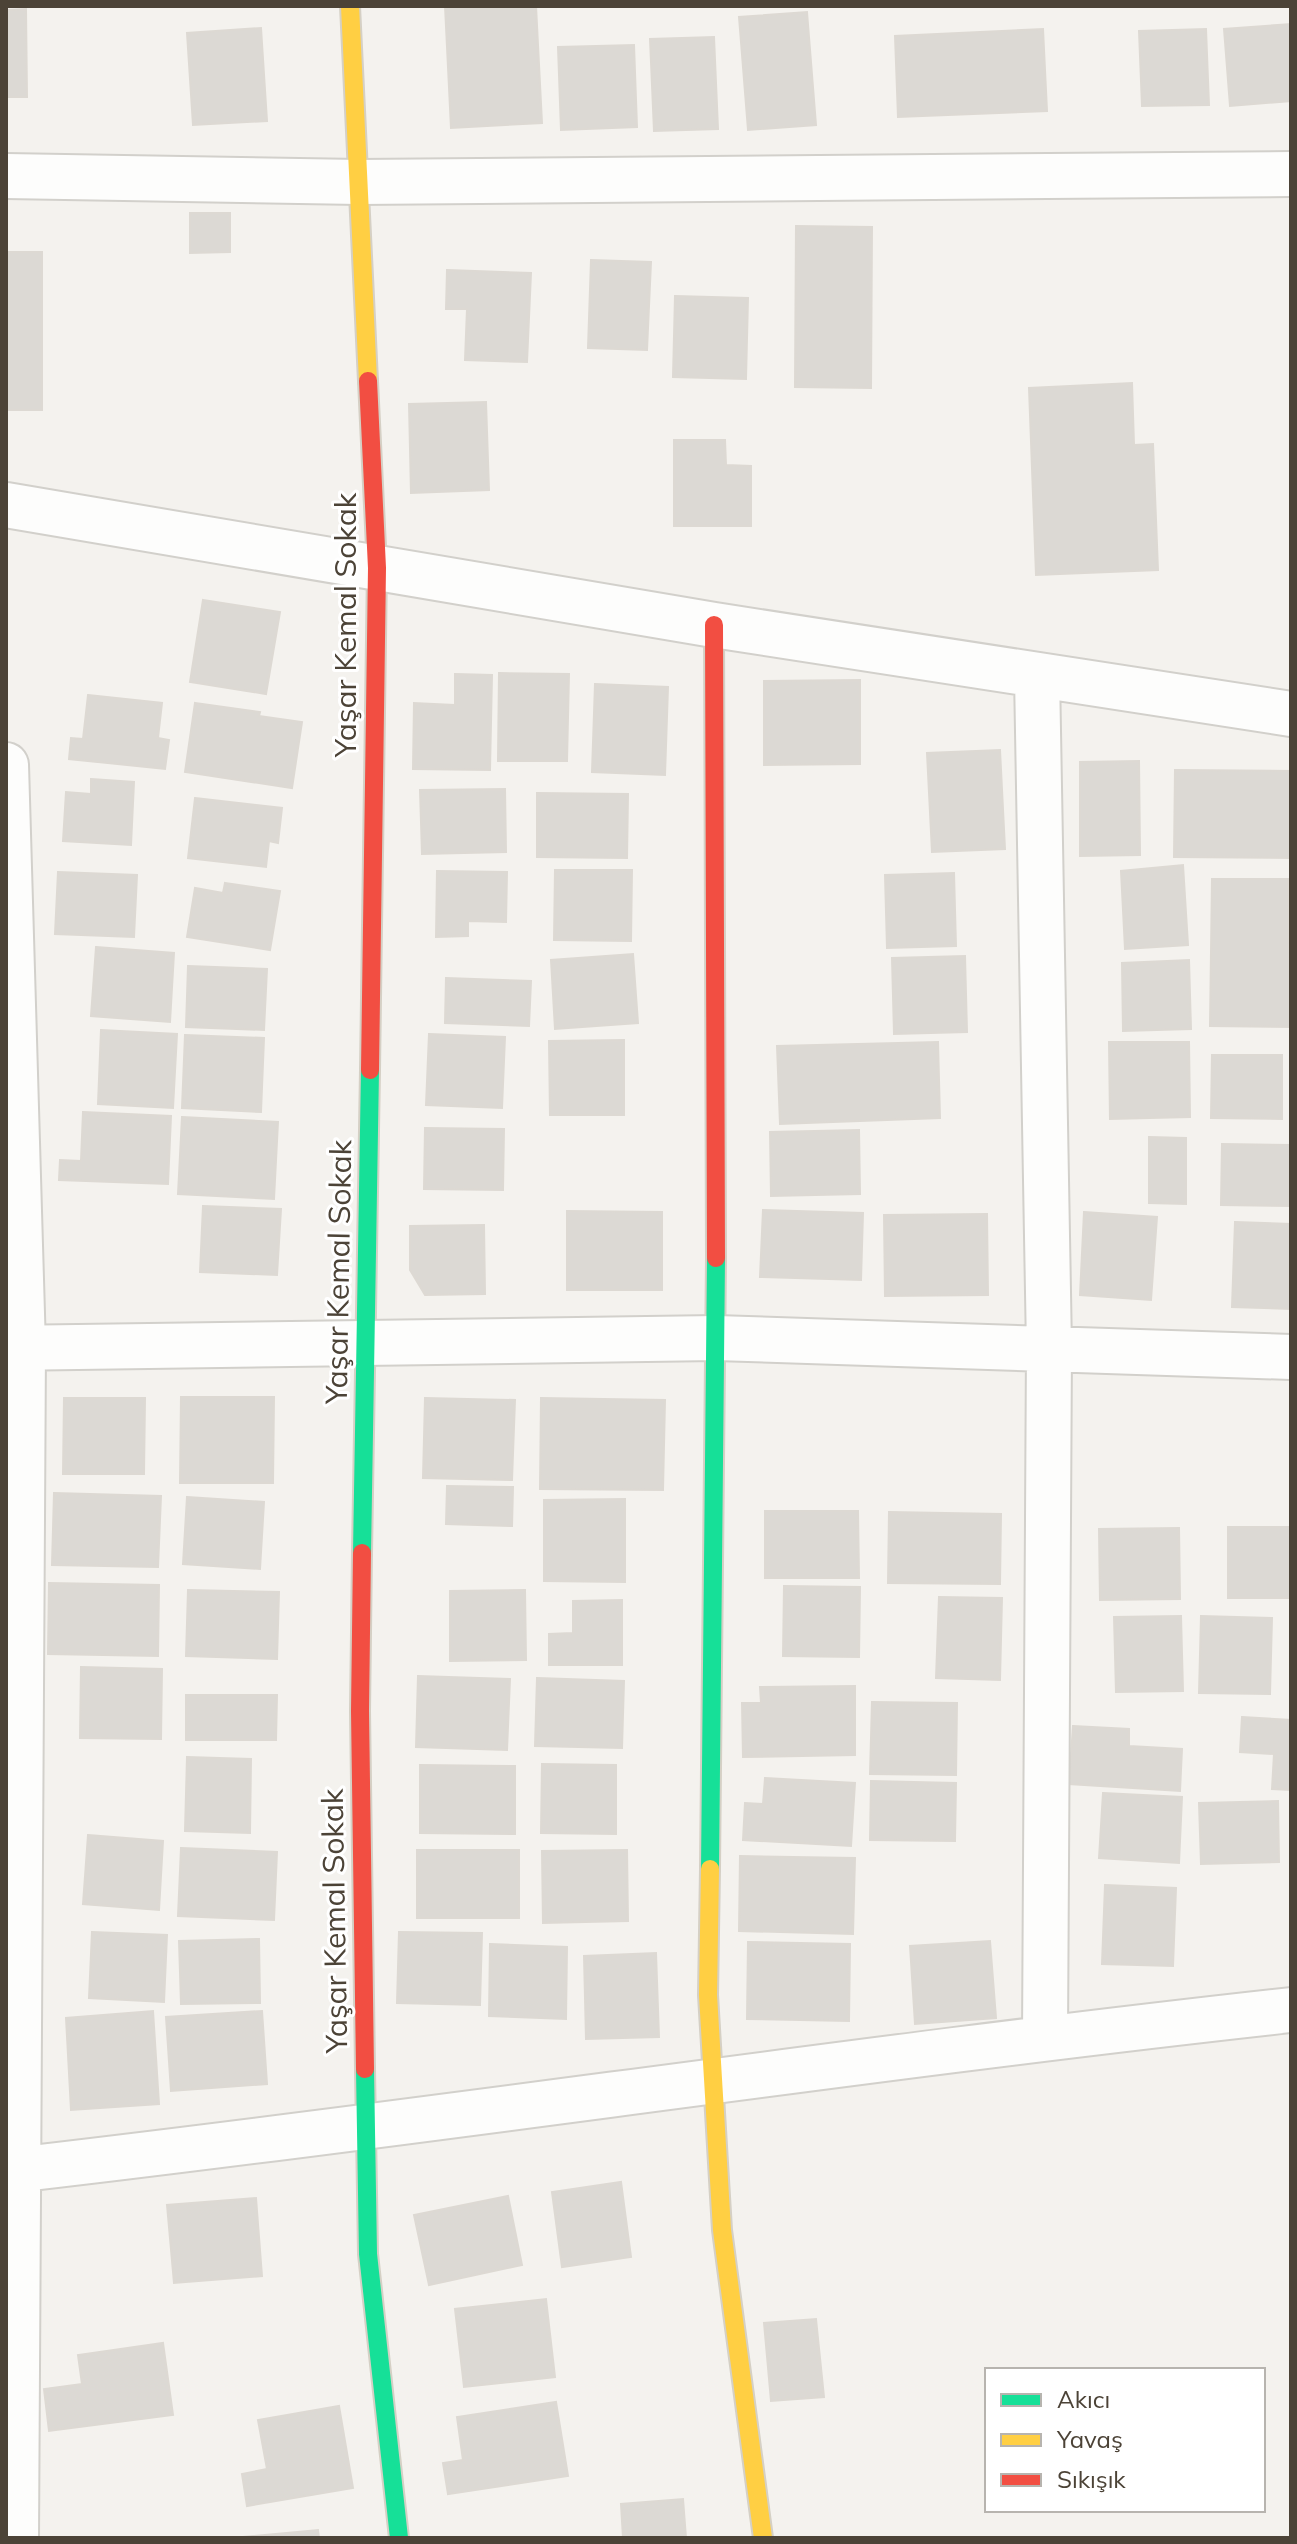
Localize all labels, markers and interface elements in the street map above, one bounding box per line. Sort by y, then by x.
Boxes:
street label: Yaşar Kemal Sokak [326,492,364,758]
street label: Yaşar Kemal Sokak [317,1139,359,1405]
street label: Yaşar Kemal Sokak [313,1788,355,2055]
legend [985,2368,1265,2512]
text: Akıcı [1057,2384,1110,2414]
text: Yavaş [1056,2424,1123,2454]
text: Sıkışık [1057,2464,1126,2494]

